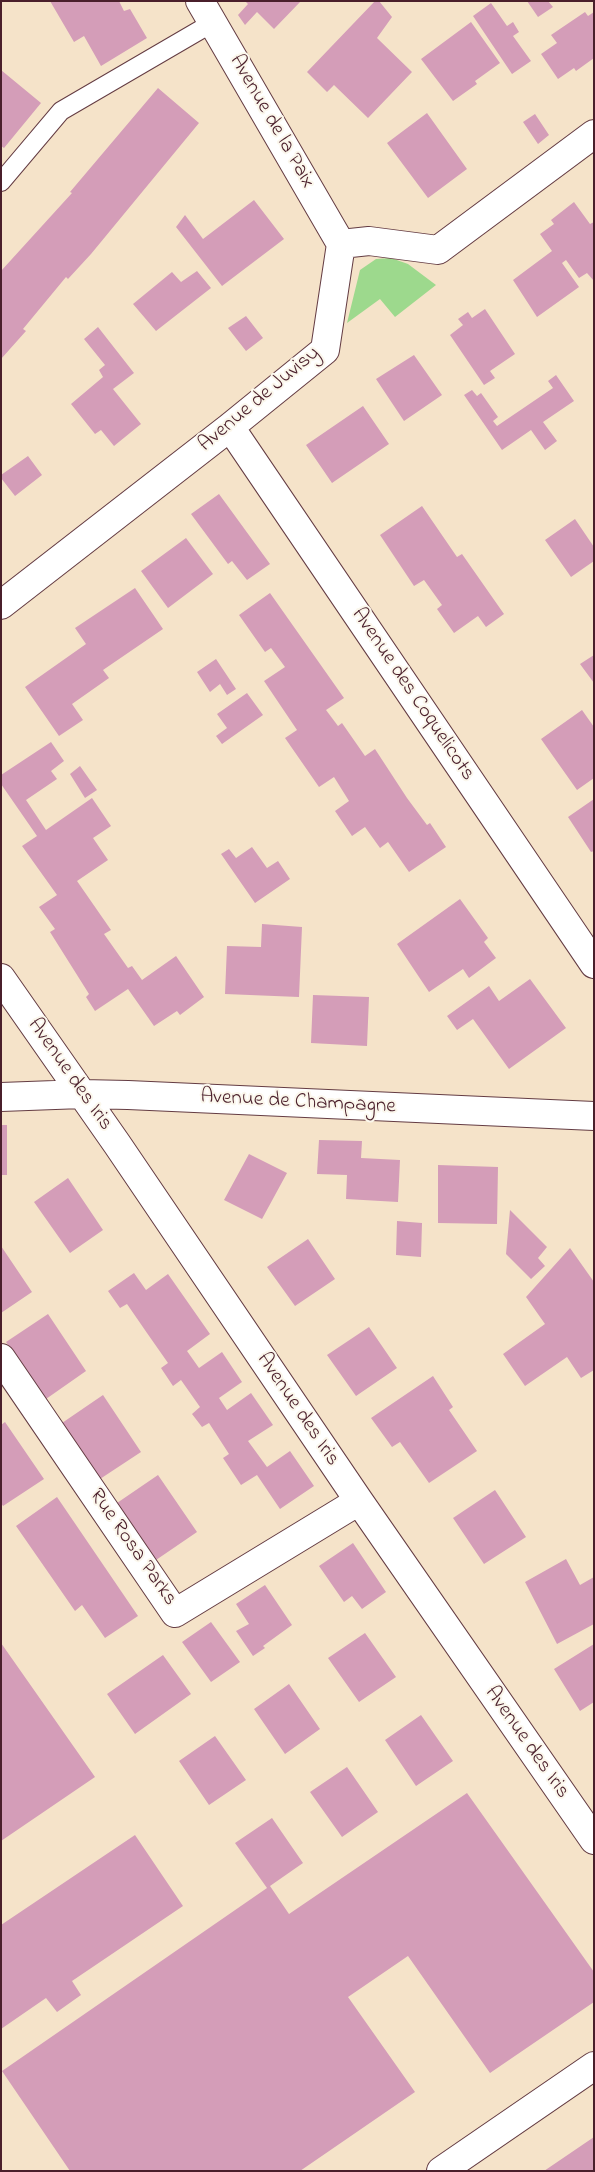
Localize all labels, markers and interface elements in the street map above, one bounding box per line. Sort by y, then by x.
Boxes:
street label: Avenue de la Paix [223,51,319,193]
street label: Avenue de Juvisy [194,342,326,458]
street label: Avenue des Coquelicots [345,604,479,786]
street label: Avenue des Iris [21,1014,117,1136]
street label: Avenue de Champagne [200,1085,396,1121]
street label: Avenue des Iris [250,1349,344,1471]
street label: Rue Rosa Parks [82,1485,182,1611]
street label: Avenue des Iris [478,1682,574,1804]

